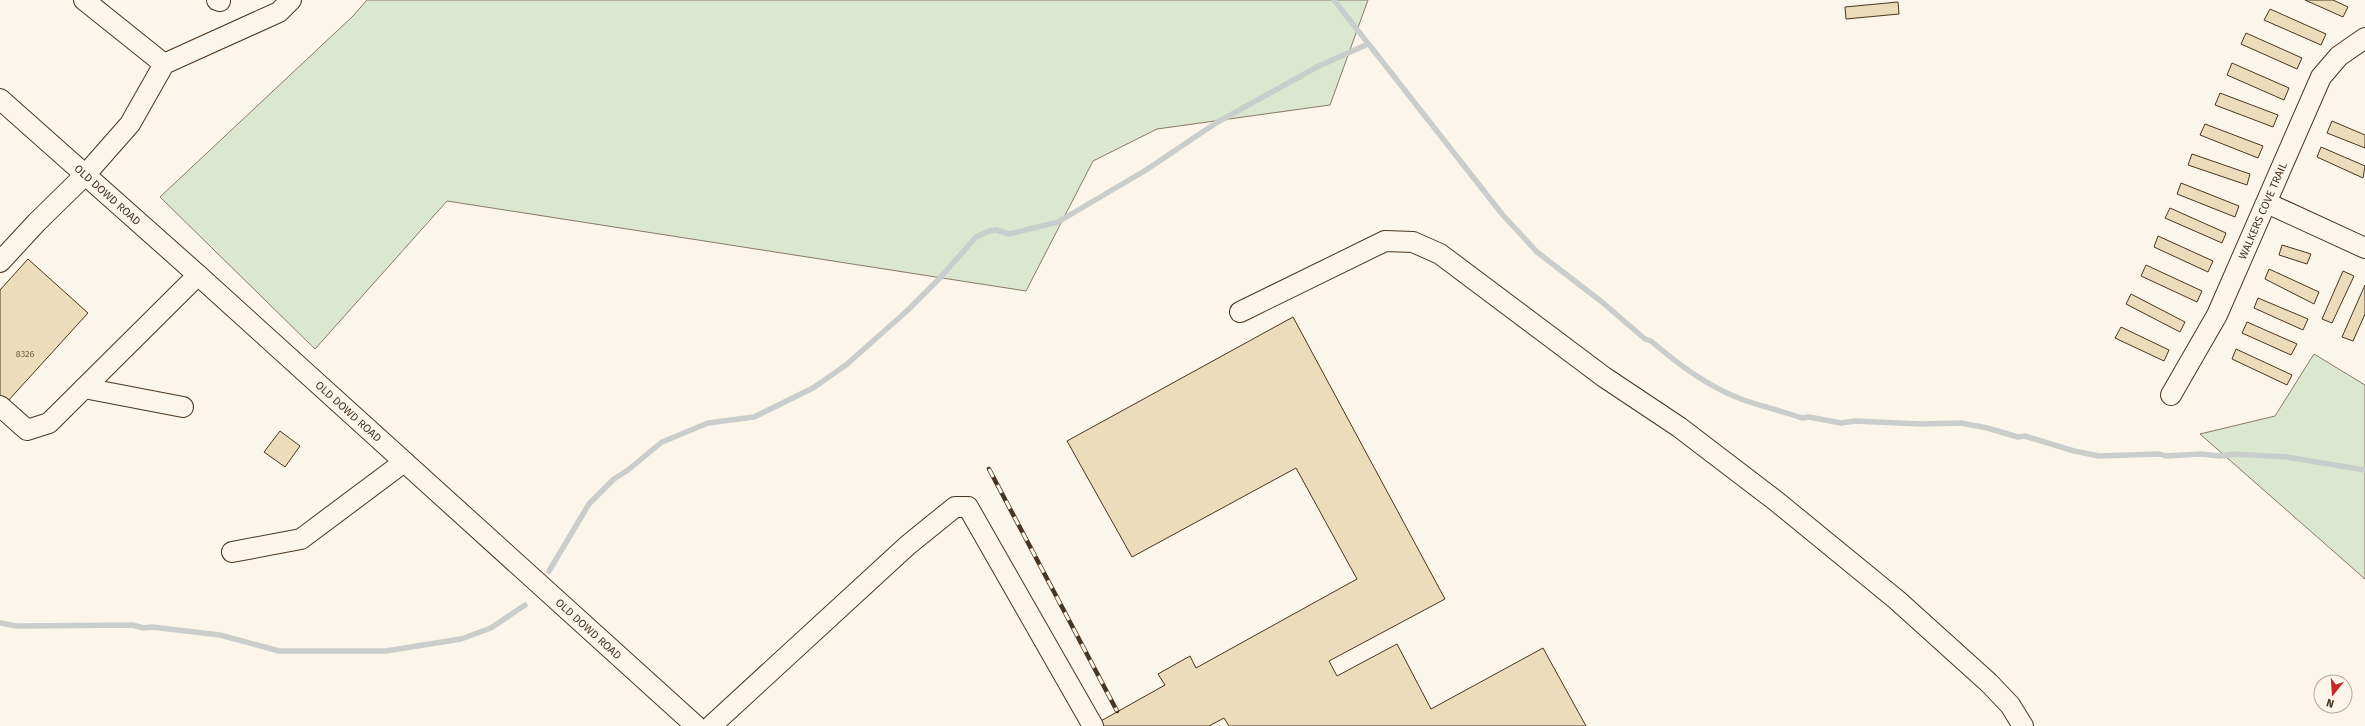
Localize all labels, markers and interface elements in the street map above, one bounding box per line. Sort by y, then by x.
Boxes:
street label: WALKERS COVE TRAIL [2236,160,2290,261]
street label: OLD DOWD ROAD [72,162,144,228]
house number: 8326 [16,349,35,359]
street label: OLD DOWD ROAD [313,378,384,444]
street label: OLD DOWD ROAD [553,596,624,662]
north arrow [2313,674,2353,714]
text: N [2325,696,2336,710]

